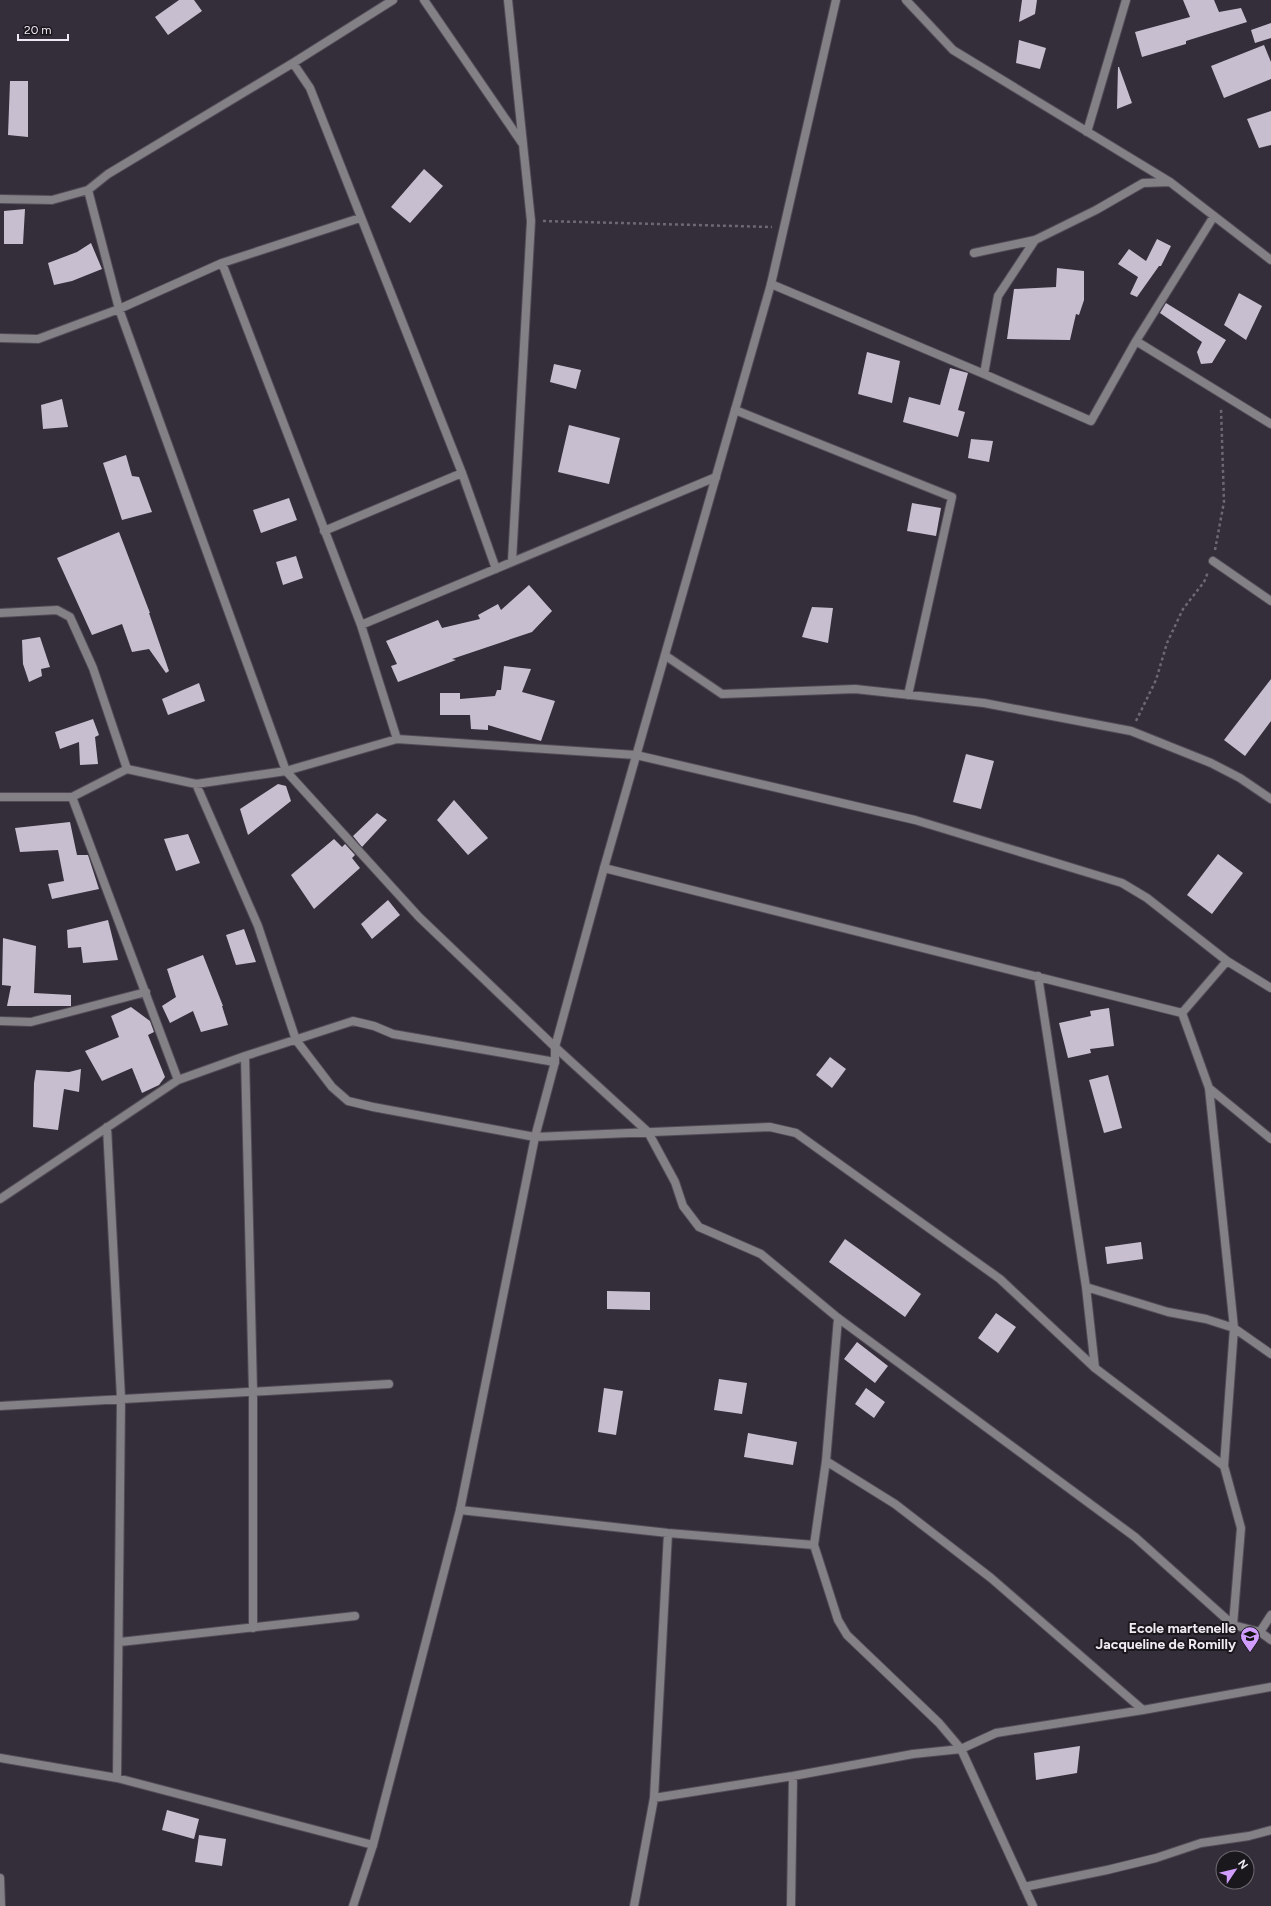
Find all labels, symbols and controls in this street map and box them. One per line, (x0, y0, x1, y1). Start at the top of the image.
scale bar (18, 16, 68, 42)
text: 20 m (24, 23, 52, 37)
place label: Ecole martenelle Jacqueline de Romilly (1096, 1620, 1237, 1653)
school or university icon: Ecole martenelle Jacqueline de Romilly (1239, 1625, 1261, 1653)
north arrow (1215, 1850, 1255, 1890)
text: N (1235, 1857, 1251, 1872)

